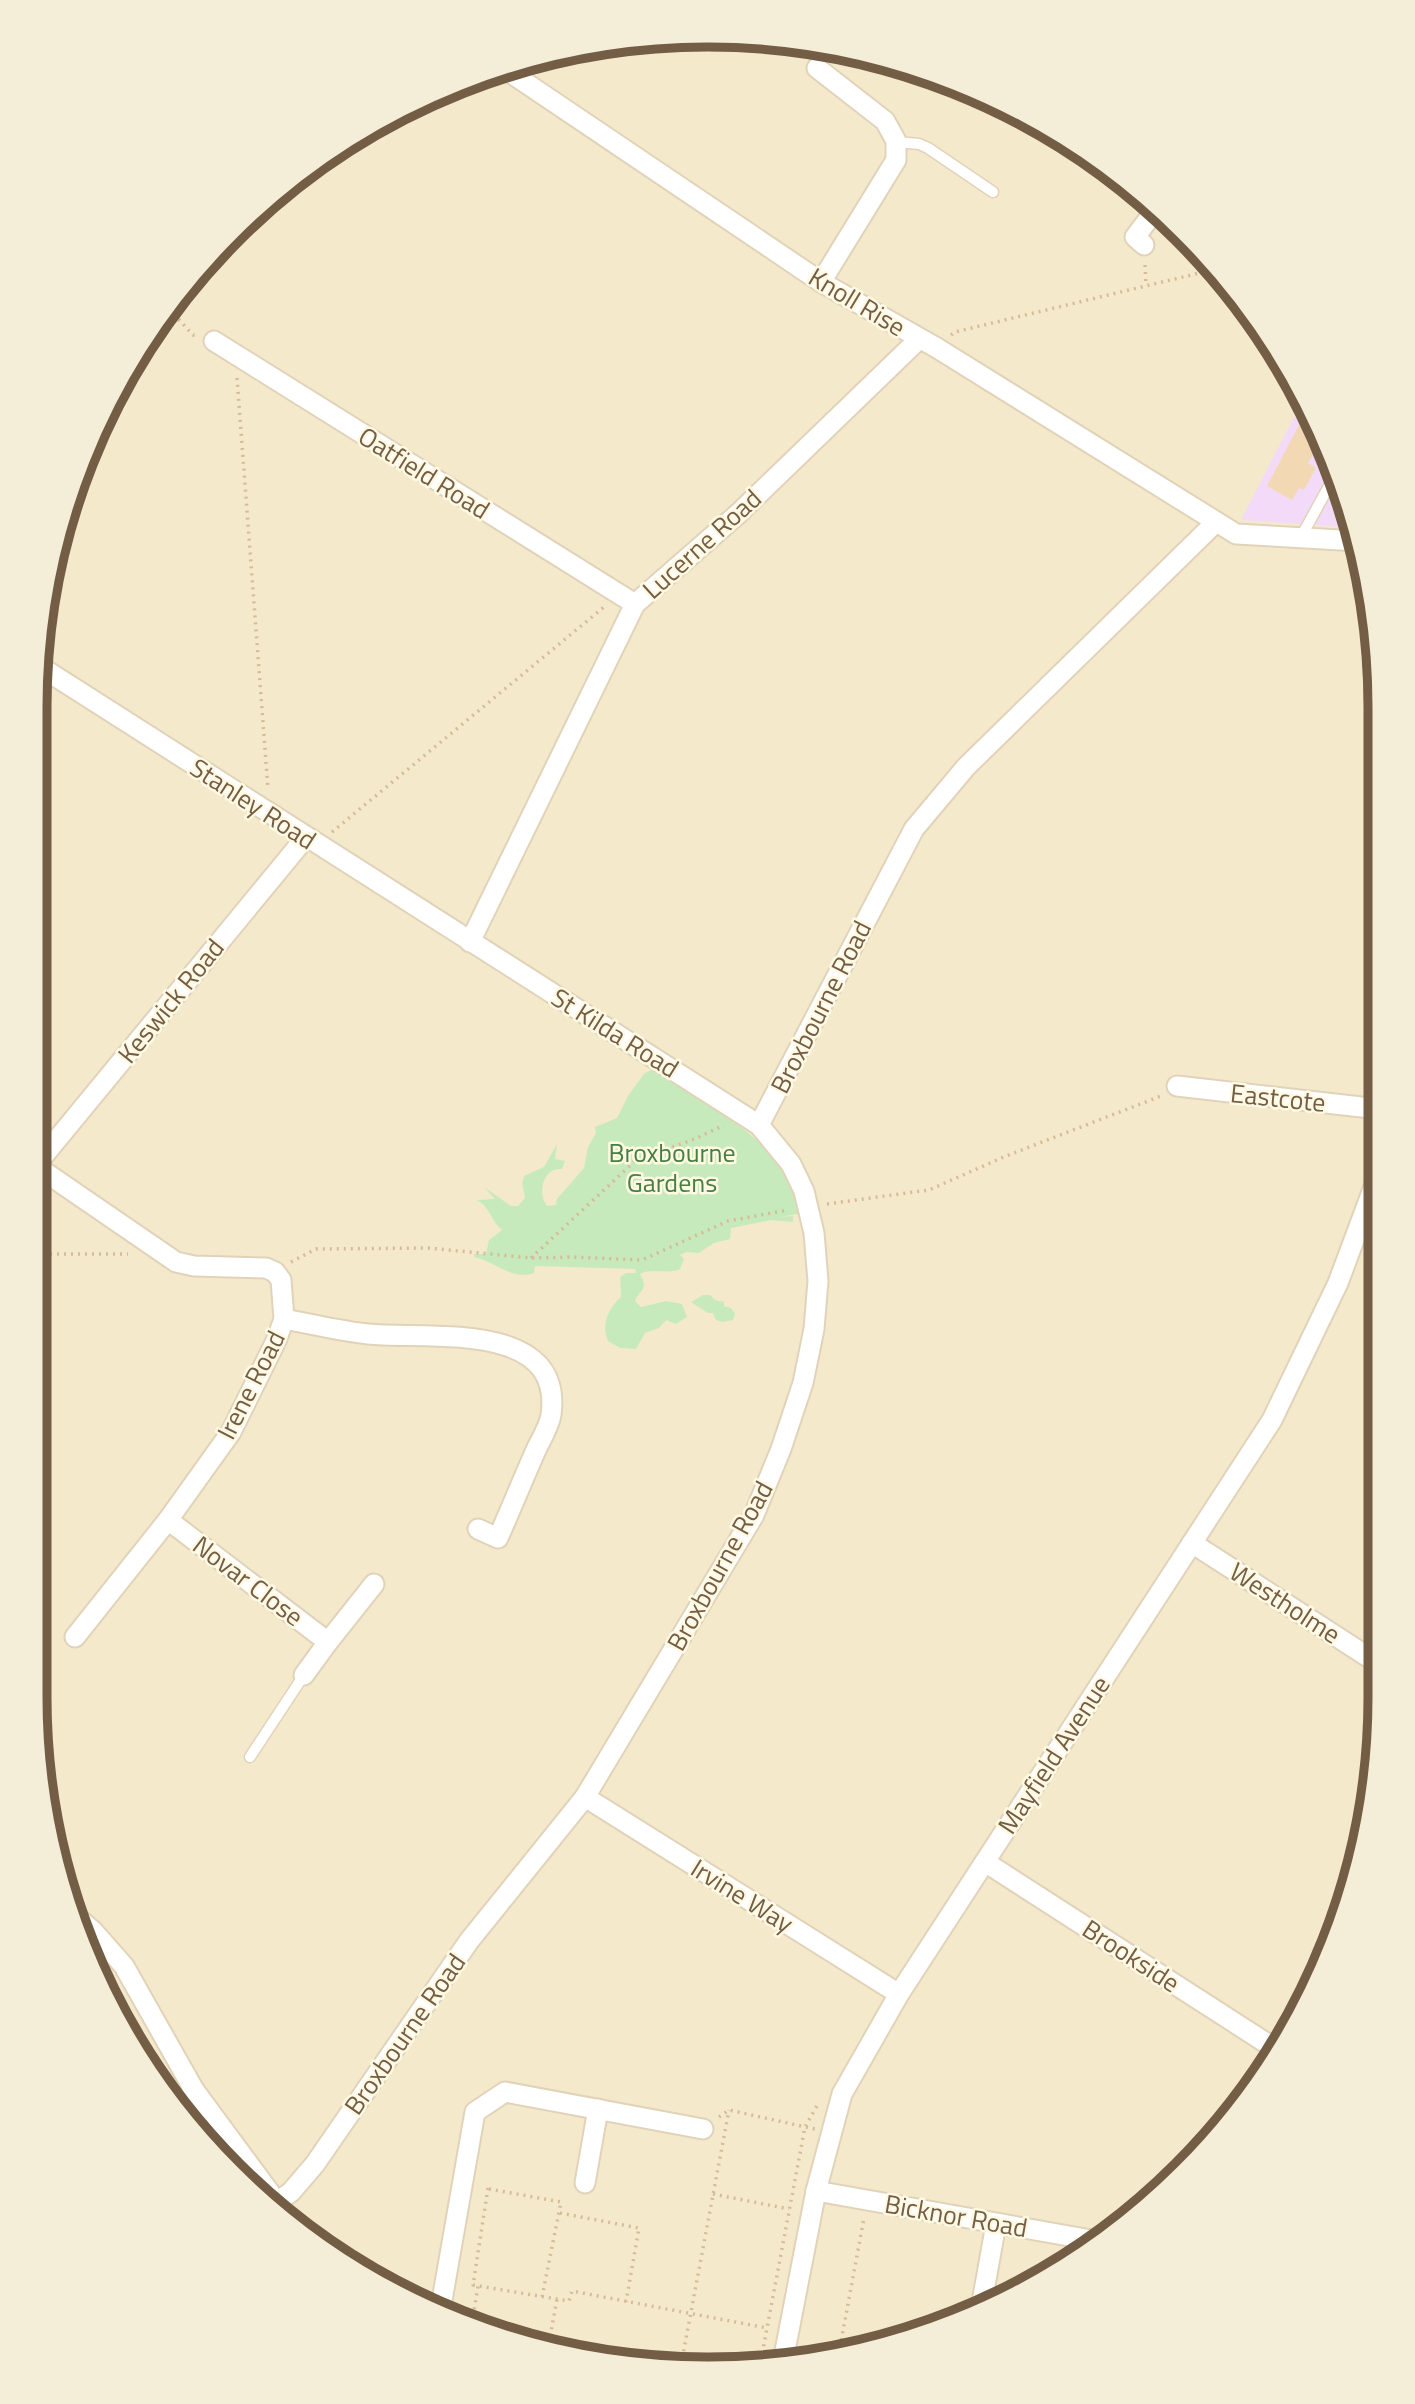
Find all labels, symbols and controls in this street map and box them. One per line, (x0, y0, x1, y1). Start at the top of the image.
street label: Knoll Rise (801, 257, 913, 346)
street label: Oatfield Road (351, 417, 498, 528)
street label: Lucerne Road (633, 479, 770, 608)
street label: Stanley Road (182, 748, 324, 859)
street label: Broxbourne Road (760, 914, 881, 1100)
street label: Keswick Road (108, 930, 233, 1072)
street label: St Kilda Road (544, 978, 687, 1087)
street label: Eastcote (1228, 1073, 1328, 1122)
park label: Broxbourne Gardens (608, 1133, 736, 1202)
street label: Irene Road (207, 1324, 295, 1446)
street label: Broxbourne Road (657, 1474, 782, 1658)
street label: Novar Close (185, 1526, 312, 1635)
street label: Westholme (1222, 1552, 1348, 1653)
street label: Mayfield Avenue (988, 1668, 1119, 1841)
street label: Irvine Way (683, 1849, 801, 1942)
street label: Brookside (1075, 1909, 1188, 2002)
street label: Broxbourne Road (334, 1945, 475, 2122)
street label: Bicknor Road (882, 2184, 1030, 2247)

